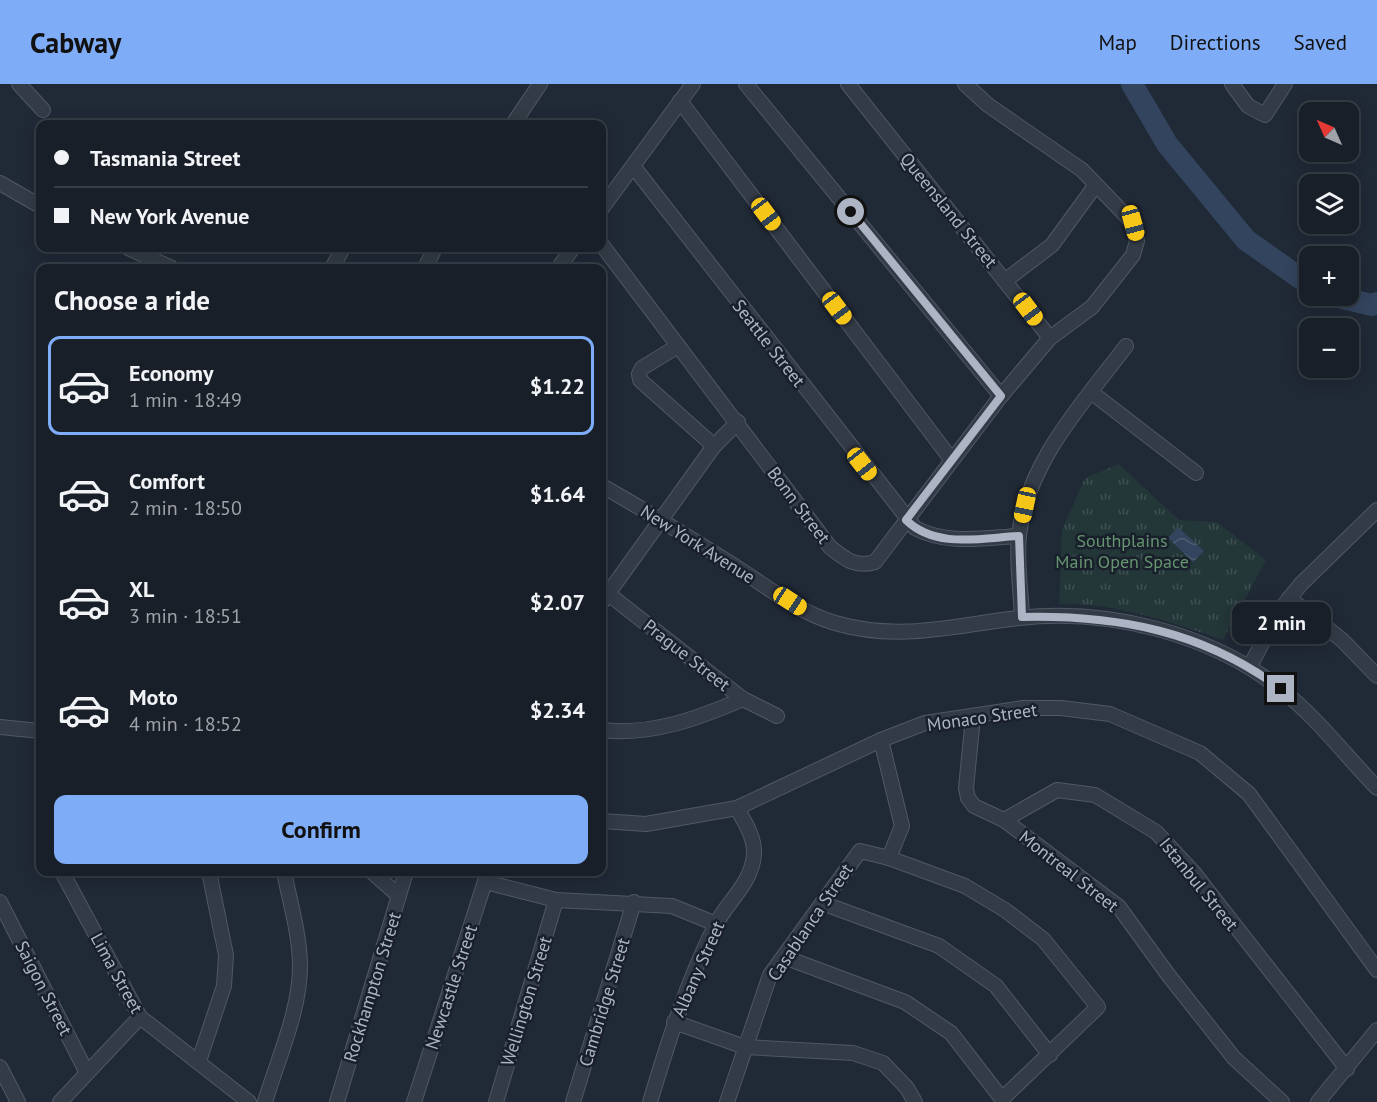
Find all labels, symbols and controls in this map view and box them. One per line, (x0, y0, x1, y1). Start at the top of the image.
text: Cabway (30, 24, 121, 61)
text: Map (1098, 29, 1137, 56)
text: Directions (1170, 29, 1261, 56)
text: Saved (1294, 29, 1347, 56)
north arrow (1299, 102, 1359, 162)
map controls (1299, 102, 1359, 378)
text: Tasmania Street (90, 144, 240, 172)
street label: Queensland Street (895, 148, 1003, 272)
button: layers (1299, 174, 1359, 234)
car (748, 194, 784, 234)
route start (837, 198, 864, 225)
text: New York Avenue (90, 202, 249, 230)
car (1120, 203, 1146, 243)
button: + (1299, 246, 1359, 306)
text: Choose a ride (54, 283, 210, 317)
car (819, 288, 855, 328)
car (1010, 289, 1046, 329)
street label: Seattle Street (728, 295, 810, 391)
button: − (1299, 318, 1359, 378)
icon: car (57, 359, 111, 413)
text: Economy (129, 359, 213, 387)
text: $1.22 (530, 372, 585, 400)
text: 1 min · 18:49 (129, 387, 242, 413)
car (844, 444, 880, 484)
street label: Bonn Street (763, 462, 835, 548)
icon: car (57, 467, 111, 521)
text: Comfort (129, 467, 205, 495)
text: $1.64 (530, 480, 585, 508)
car (1012, 486, 1038, 524)
text: 2 min · 18:50 (129, 495, 242, 521)
street label: New York Avenue (636, 500, 760, 588)
park label: Southplains Main Open Space (1055, 529, 1189, 573)
icon: car (57, 575, 111, 629)
text: XL (129, 575, 154, 603)
car (770, 584, 810, 618)
text: $2.07 (530, 588, 585, 616)
callout: 2 min (1232, 602, 1330, 644)
text: 3 min · 18:51 (129, 603, 242, 629)
text: 2 min (1257, 610, 1306, 636)
street label: Prague Street (639, 614, 735, 696)
route end (1267, 675, 1294, 702)
icon: car (57, 683, 111, 737)
text: Moto (129, 683, 178, 711)
text: $2.34 (530, 696, 585, 724)
street label: Monaco Street (926, 698, 1038, 736)
text: 4 min · 18:52 (129, 711, 242, 737)
button: Confirm (54, 795, 588, 864)
street label: Montreal Street (1015, 825, 1123, 917)
street label: Istanbul Street (1154, 833, 1244, 935)
street label: Casablanca Street (762, 859, 858, 985)
street label: Rockhampton Street (338, 909, 406, 1065)
street label: Albany Street (667, 917, 729, 1021)
street label: Newcastle Street (420, 922, 482, 1052)
street label: Lima Street (86, 929, 148, 1017)
street label: Wellington Street (495, 933, 557, 1069)
street label: Cambridge Street (573, 935, 635, 1069)
street label: Saigon Street (10, 937, 78, 1039)

